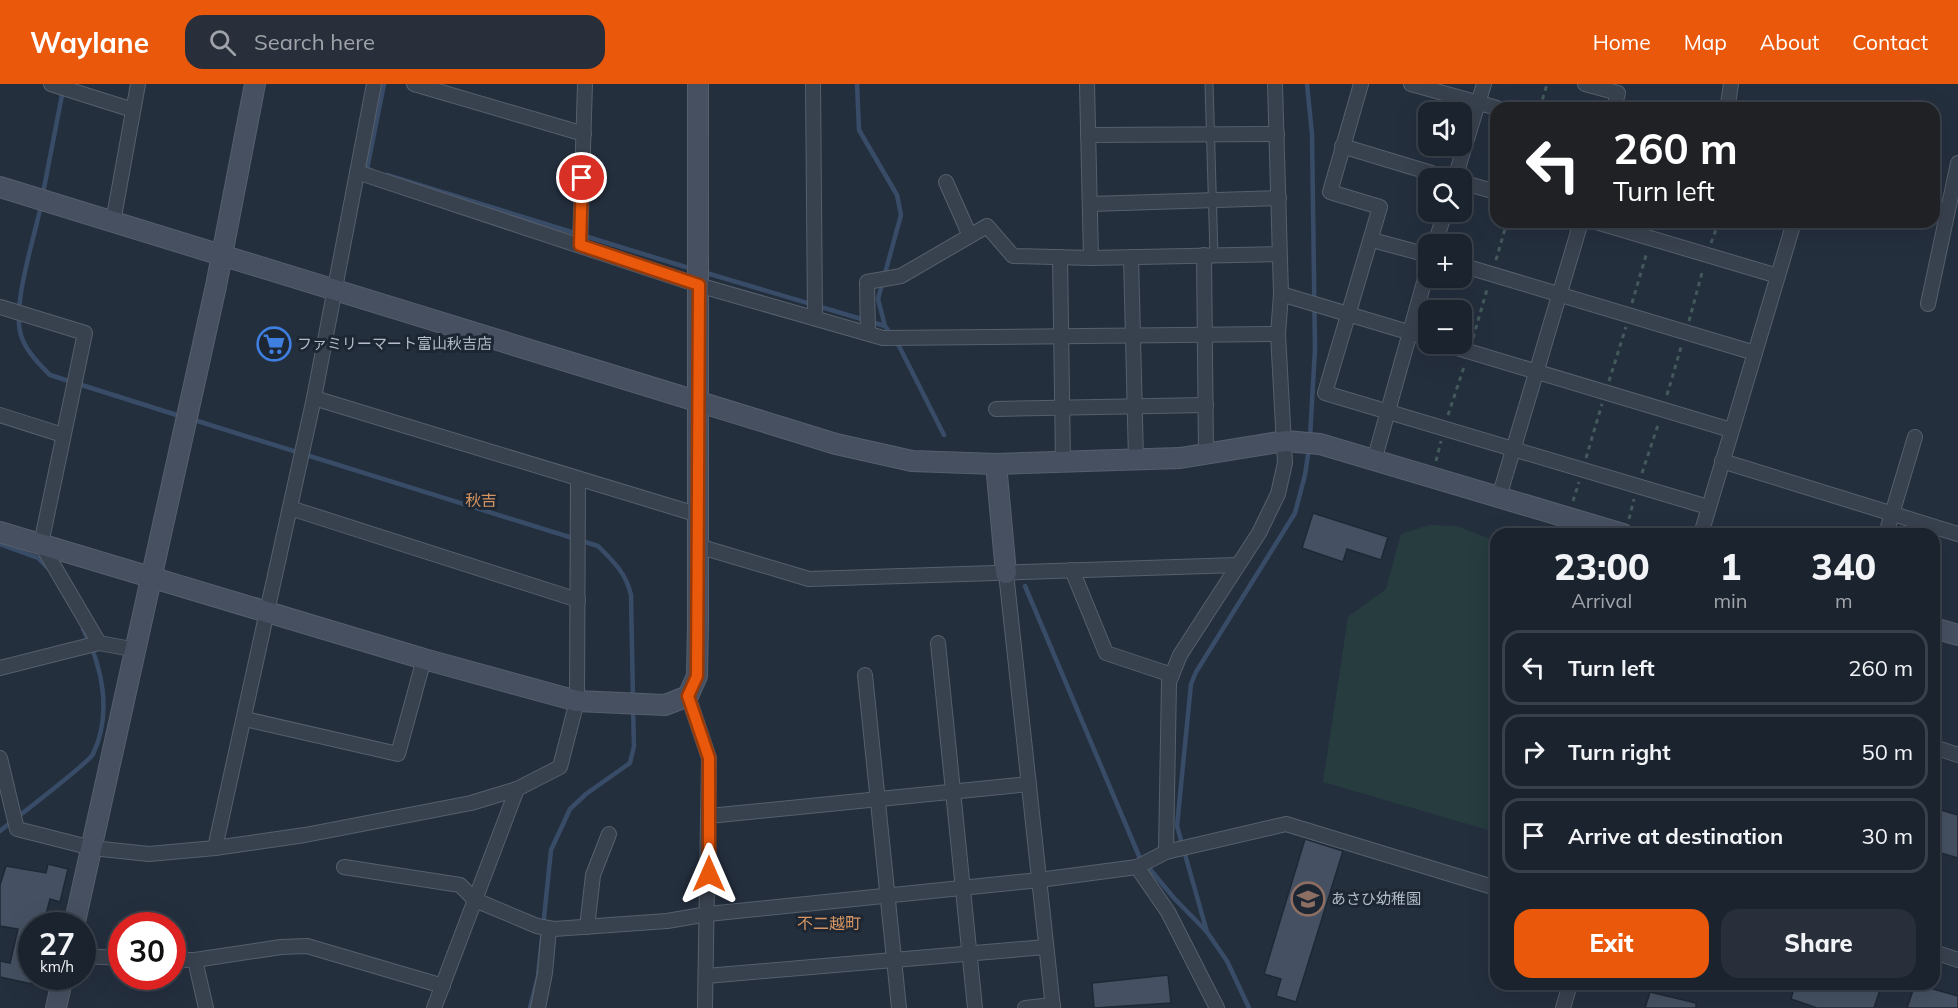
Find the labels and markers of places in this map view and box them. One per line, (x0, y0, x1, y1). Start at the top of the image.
pin (556, 152, 607, 203)
supermarket icon: ファミリーマート富山秋吉店 (256, 326, 292, 362)
place label: ファミリーマート富山秋吉店 (297, 334, 492, 353)
school or university icon: あさひ幼稚園 (1290, 881, 1326, 917)
place label: あさひ幼稚園 (1331, 889, 1421, 908)

